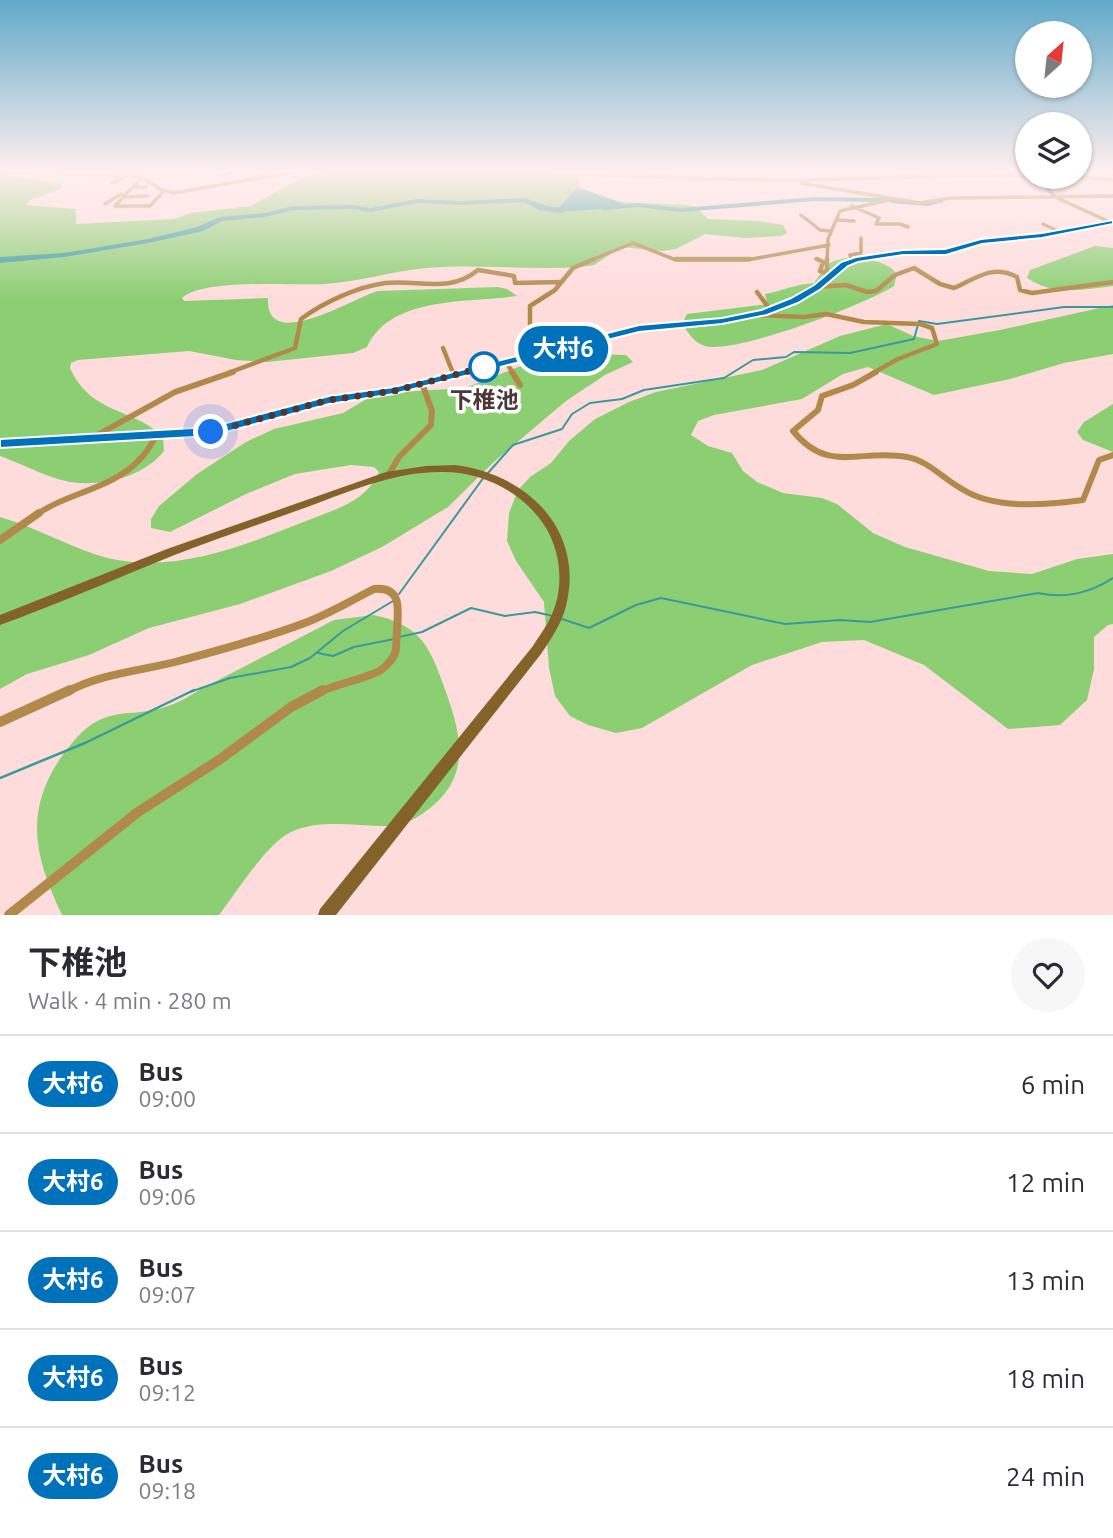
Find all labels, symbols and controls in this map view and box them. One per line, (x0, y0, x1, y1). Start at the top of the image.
north arrow (1015, 21, 1092, 98)
map controls (1015, 21, 1092, 189)
button: layers (1015, 112, 1092, 189)
line badge: 大村6 (523, 326, 603, 372)
text: 大村6 (532, 335, 594, 362)
marker: 下椎池 (469, 352, 499, 382)
place label: 下椎池 (450, 387, 519, 412)
your location (193, 414, 228, 449)
button: heart (1011, 938, 1085, 1012)
text: 下椎池 (28, 943, 127, 980)
text: Walk · 4 min · 280 m (28, 988, 232, 1013)
text: Bus (139, 1057, 183, 1086)
text: 大村6 (42, 1070, 104, 1097)
text: 6 min (1021, 1070, 1085, 1099)
text: 09:00 (139, 1086, 196, 1111)
text: Bus (139, 1155, 183, 1184)
text: 大村6 (42, 1168, 104, 1195)
text: 12 min (1006, 1168, 1085, 1197)
text: 09:06 (139, 1184, 196, 1209)
text: Bus (139, 1253, 183, 1282)
text: 大村6 (42, 1266, 104, 1293)
text: 13 min (1006, 1266, 1085, 1295)
text: 09:07 (139, 1282, 196, 1307)
text: Bus (139, 1351, 183, 1380)
text: 大村6 (42, 1364, 104, 1391)
text: 18 min (1006, 1364, 1085, 1393)
text: 09:12 (139, 1380, 196, 1405)
text: Bus (139, 1449, 183, 1478)
text: 大村6 (42, 1462, 104, 1489)
text: 24 min (1006, 1462, 1085, 1491)
text: 09:18 (139, 1478, 196, 1503)

